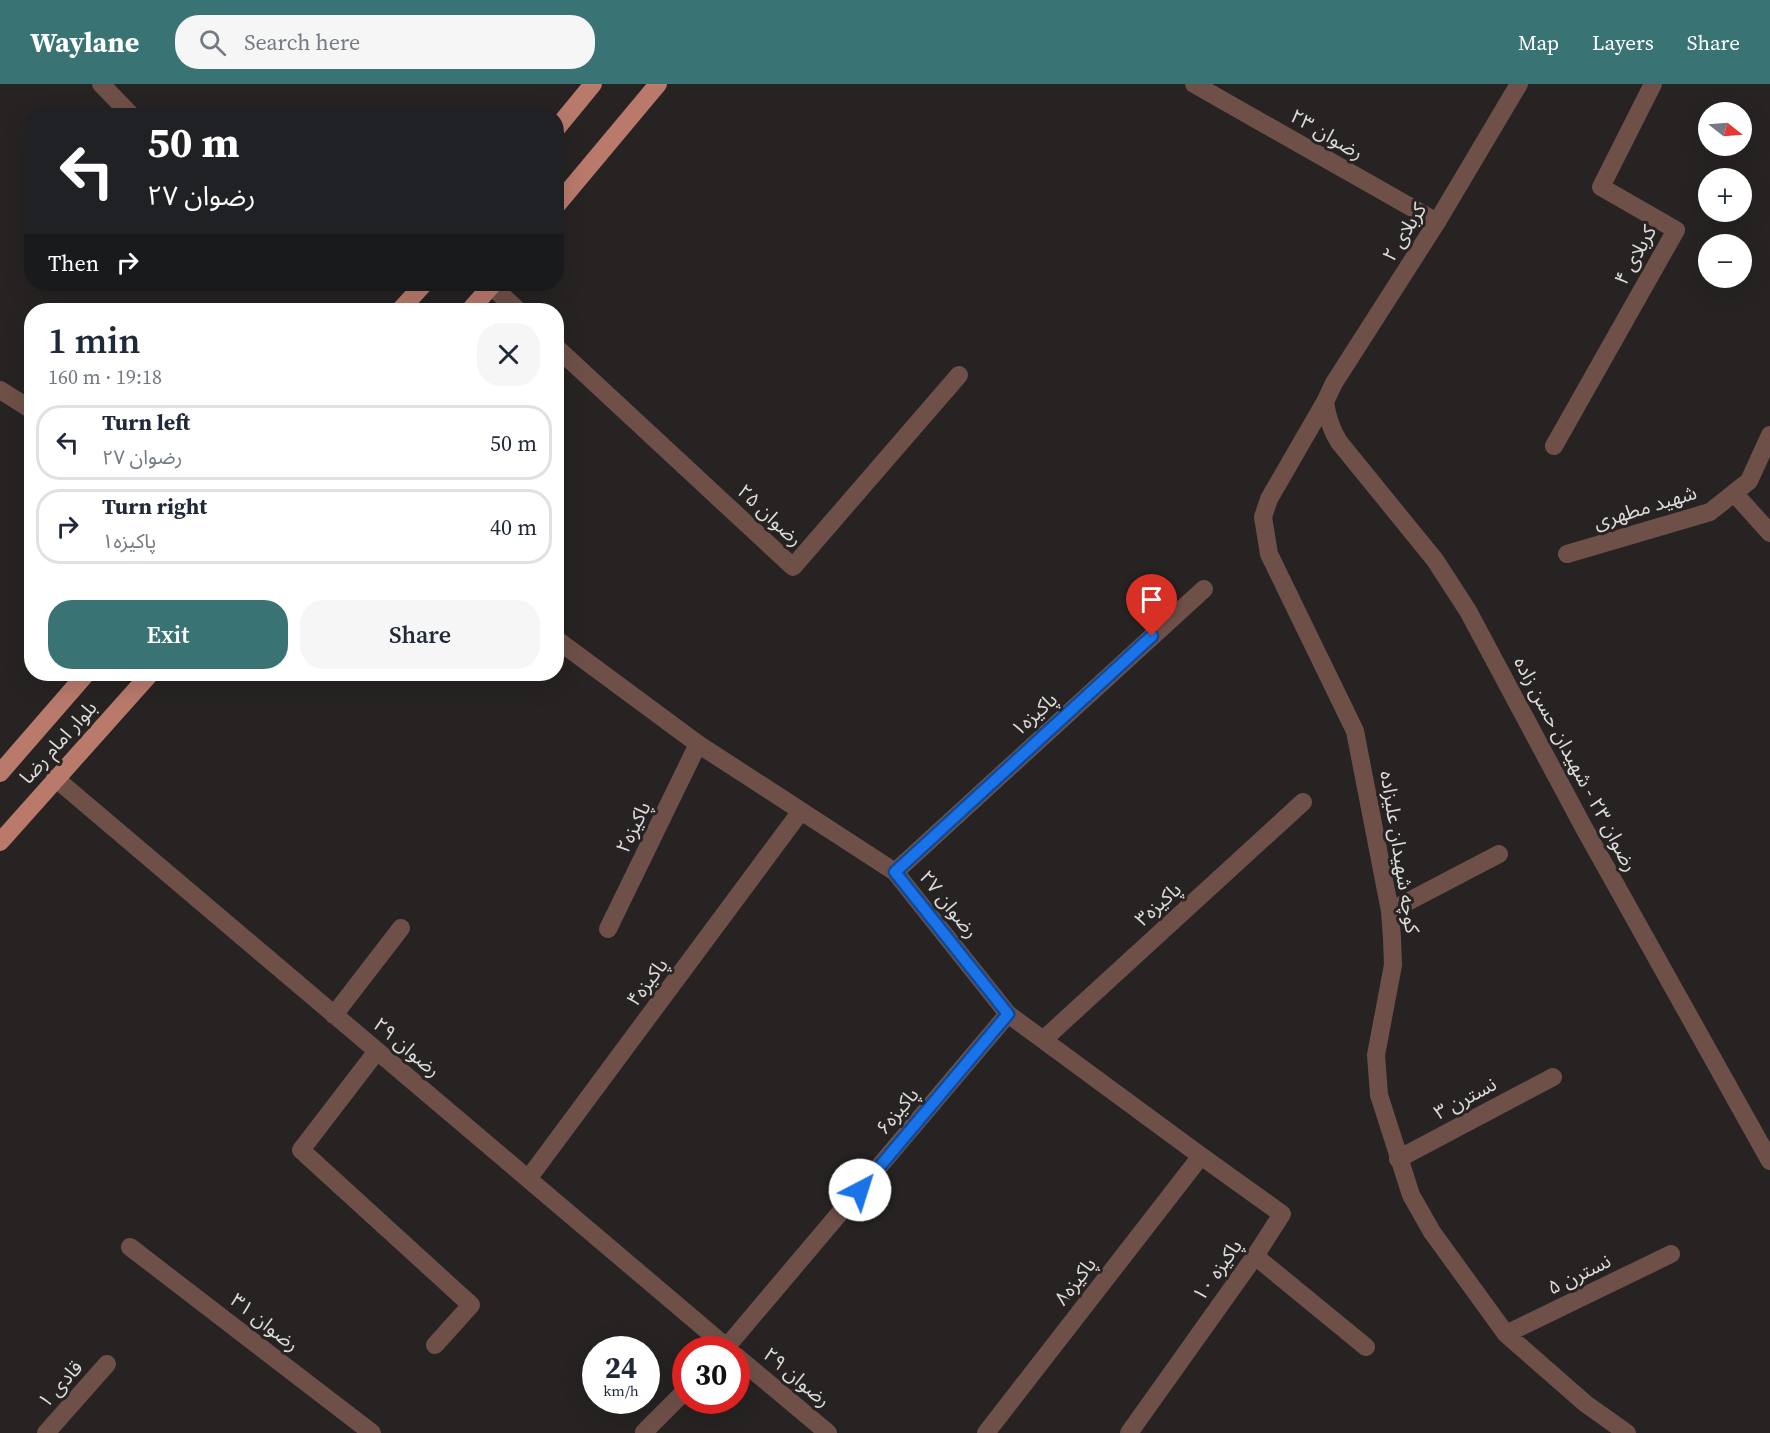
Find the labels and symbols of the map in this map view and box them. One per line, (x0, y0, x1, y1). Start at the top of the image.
street label: رضوان ۲۳ (1285, 102, 1369, 166)
north arrow (1698, 102, 1752, 156)
street label: کربلای ۲ (1375, 197, 1433, 267)
street label: کربلای ۴ (1607, 219, 1663, 290)
street label: رضوان ۲۵ (731, 477, 809, 553)
street label: شهید مطهری (1590, 478, 1700, 536)
pin (1126, 574, 1177, 636)
street label: رضوان ۲۳ - شهیدان حسن زاده (1507, 651, 1645, 877)
street label: پاکیزه۱ (1004, 685, 1064, 743)
street label: بلوار امام رضا (13, 694, 104, 791)
street label: کوچه شهیدان علیزاده (1373, 769, 1427, 936)
street label: پاکیزه۲ (609, 797, 657, 857)
street label: رضوان ۲۷ (913, 864, 985, 944)
street label: پاکیزه۳ (1128, 875, 1188, 933)
street label: پاکیزه۴ (620, 952, 674, 1012)
street label: رضوان ۲۹ (367, 1010, 447, 1084)
street label: نسترن ۳ (1429, 1070, 1501, 1126)
street label: پاکیزه۶ (869, 1081, 925, 1141)
position arrow (828, 1158, 892, 1222)
street label: پاکیزه ۱۰ (1185, 1233, 1249, 1307)
street label: نسترن ۵ (1542, 1247, 1616, 1301)
street label: پاکیزه۸ (1047, 1251, 1103, 1311)
street label: رضوان ۳۱ (225, 1286, 305, 1358)
speed limit sign: 30 (672, 1336, 750, 1414)
street label: رضوان ۲۹ (757, 1340, 837, 1414)
street label: قادی ۱ (31, 1354, 89, 1414)

